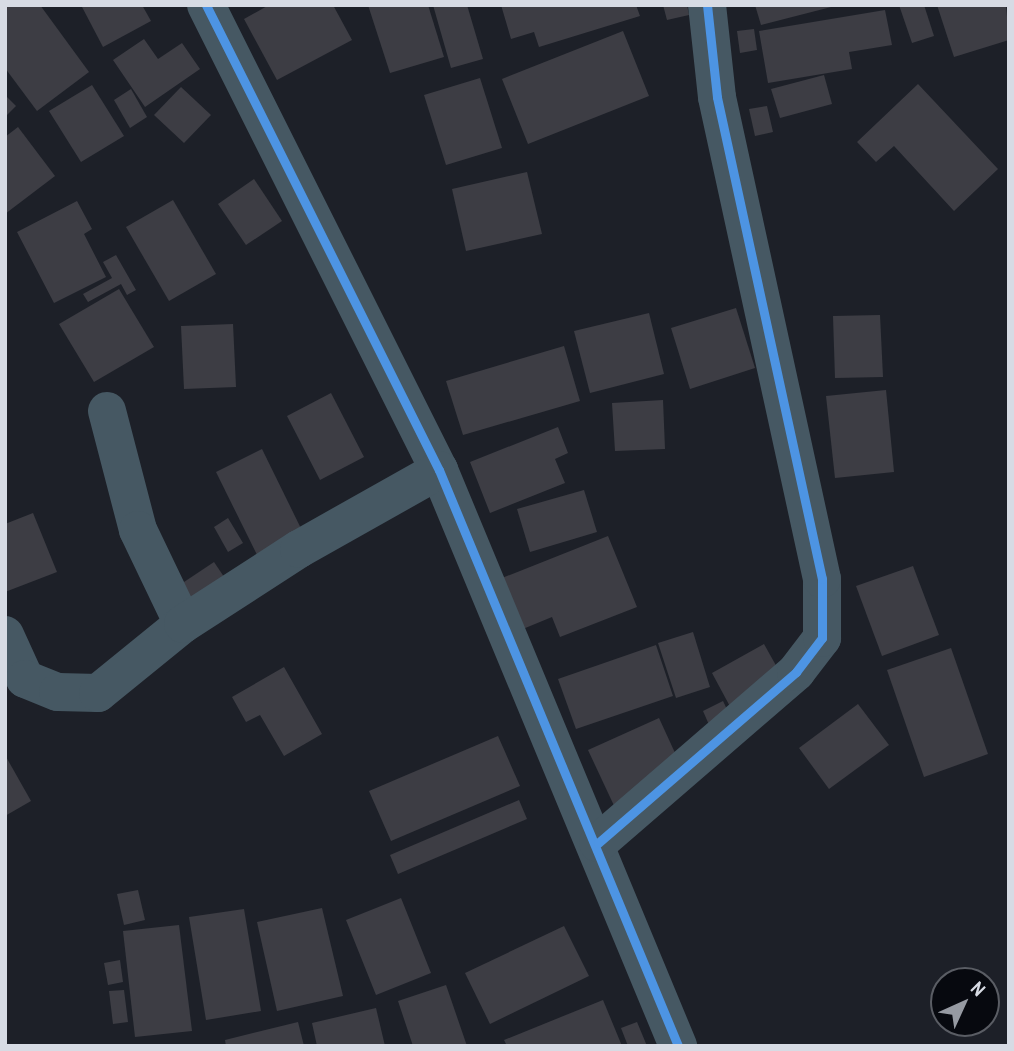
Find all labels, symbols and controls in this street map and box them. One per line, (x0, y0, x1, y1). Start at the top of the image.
north arrow (930, 967, 1000, 1037)
text: N (965, 975, 992, 1002)

